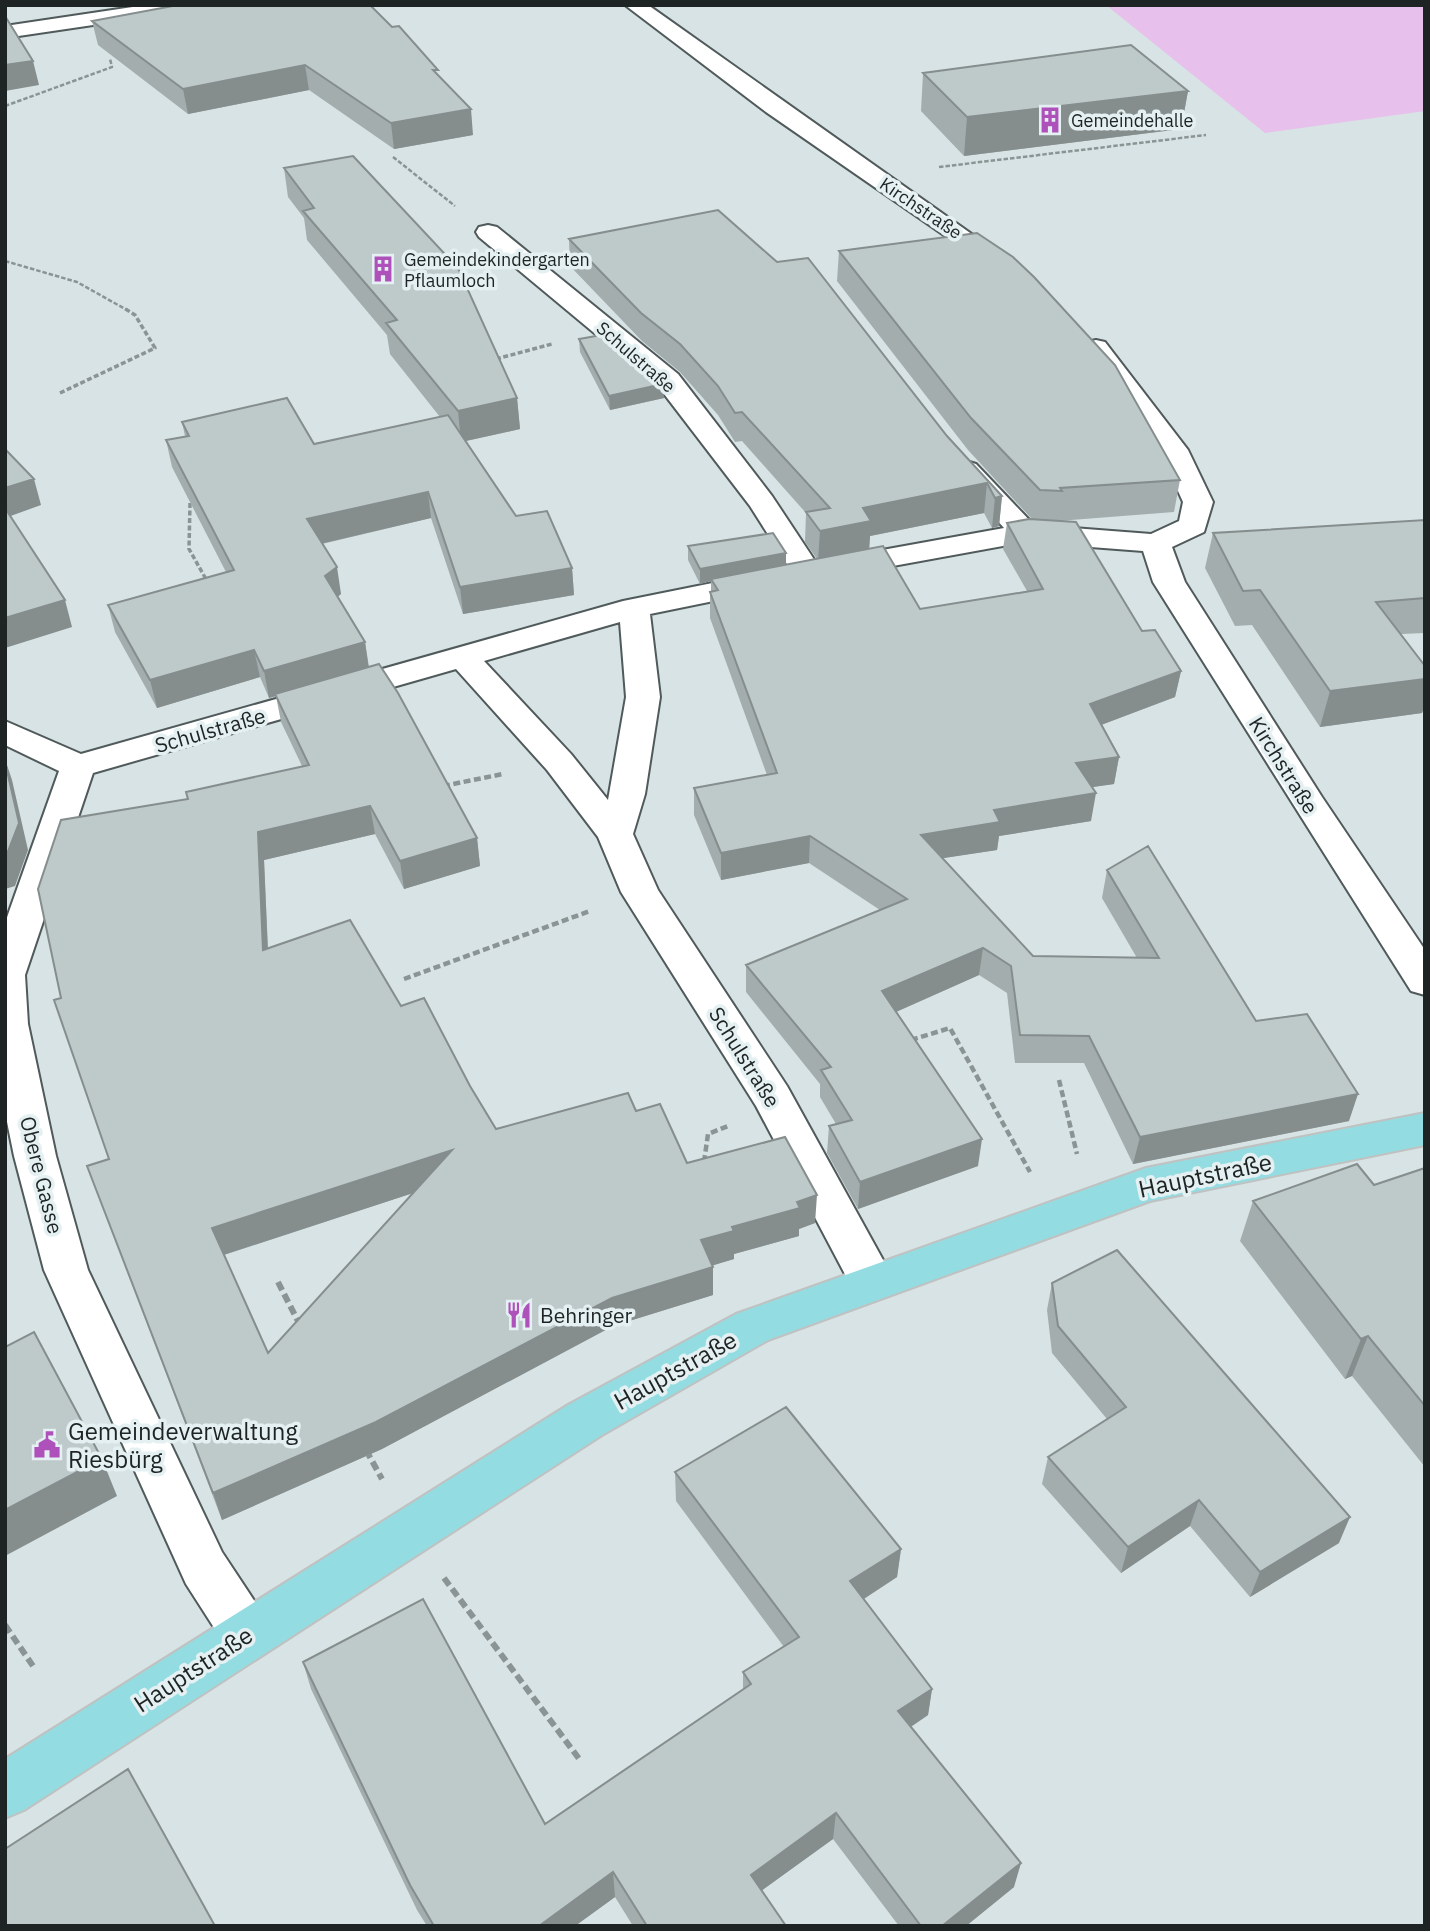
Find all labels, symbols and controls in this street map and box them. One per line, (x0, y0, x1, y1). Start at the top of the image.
building icon: Gemeindehalle (1035, 105, 1065, 135)
place label: Gemeindehalle (1071, 109, 1194, 132)
street label: Kirchstraße (876, 172, 967, 244)
place label: Gemeindekindergarten Pflaumloch (404, 248, 590, 292)
building icon: Gemeindekindergarten Pflaumloch (368, 254, 398, 284)
street label: Schulstraße (592, 316, 680, 398)
street label: Schulstraße (152, 701, 268, 759)
street label: Kirchstraße (1243, 711, 1325, 819)
street label: Schulstraße (703, 1001, 787, 1113)
street label: Obere Gasse (14, 1113, 70, 1237)
street label: Hauptstraße (1135, 1145, 1275, 1205)
restaurant icon: Behringer (504, 1300, 534, 1330)
place label: Behringer (540, 1301, 633, 1329)
street label: Hauptstraße (608, 1323, 742, 1417)
place label: Gemeindeverwaltung Riesbürg (68, 1415, 298, 1475)
public building icon: Gemeindeverwaltung Riesbürg (32, 1430, 62, 1460)
street label: Hauptstraße (127, 1619, 259, 1719)

